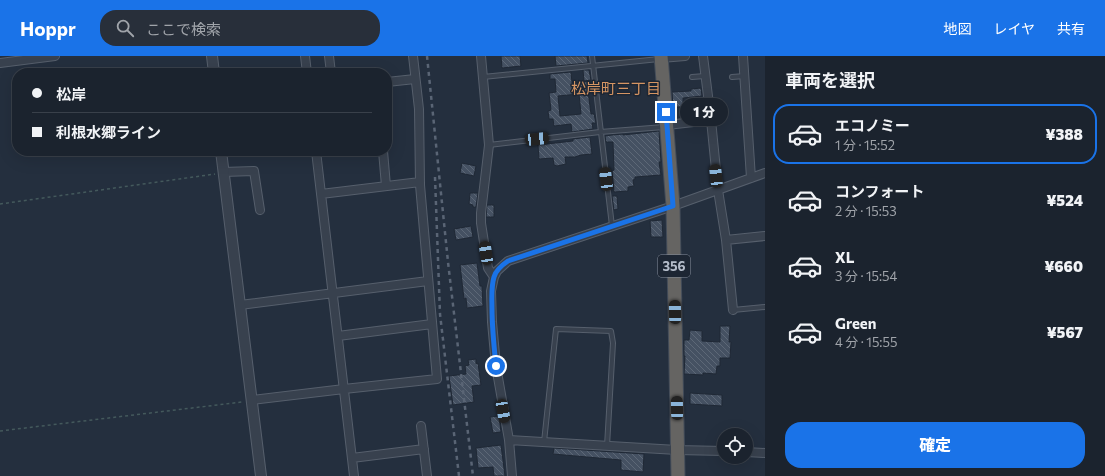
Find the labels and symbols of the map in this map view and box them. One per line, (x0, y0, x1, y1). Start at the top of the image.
district label: 松岸町三丁目 (571, 79, 661, 97)
callout: 1 分 (680, 98, 728, 126)
route end (657, 103, 675, 121)
car (524, 132, 550, 146)
car (709, 163, 723, 189)
car (599, 166, 613, 192)
car (478, 240, 494, 266)
road number: 356 (658, 255, 690, 277)
car (669, 300, 681, 324)
route start (487, 357, 505, 375)
car (671, 396, 683, 420)
car (495, 398, 511, 424)

